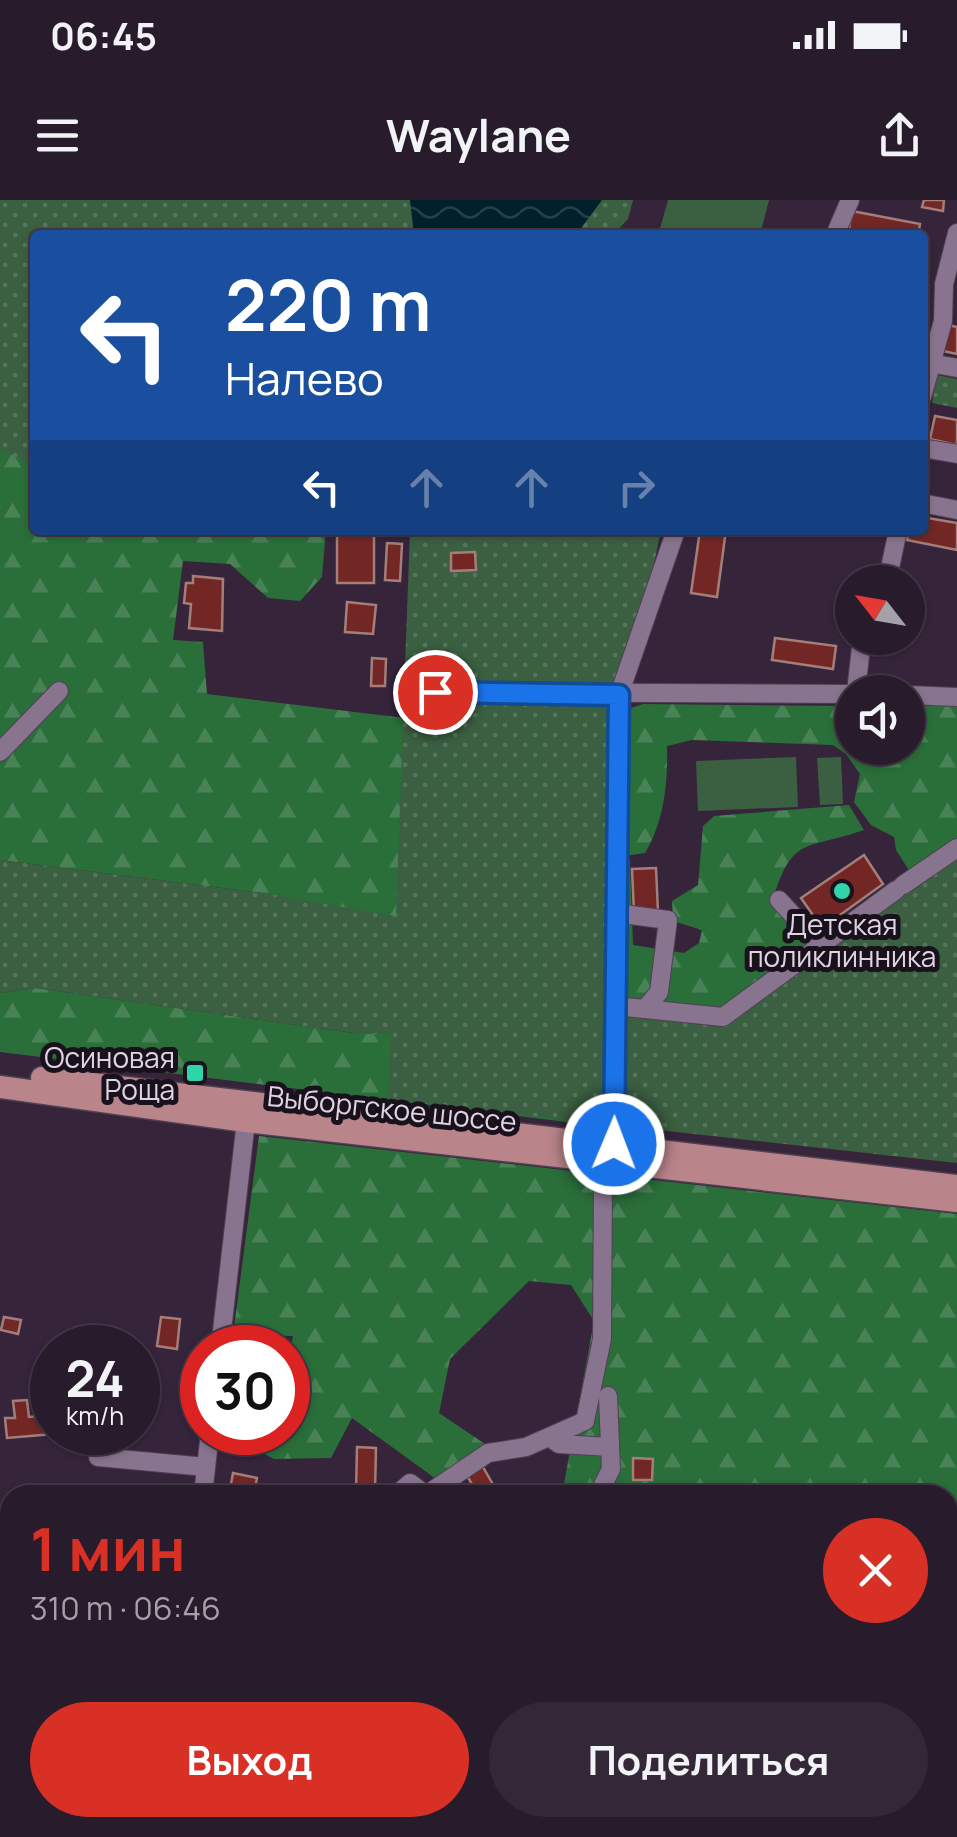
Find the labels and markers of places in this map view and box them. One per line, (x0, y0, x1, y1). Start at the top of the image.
pin (393, 650, 478, 735)
marker: Детская поликлинника (831, 880, 853, 902)
place label: Детская поликлинника (748, 905, 936, 975)
place label: Осиновая Роща (44, 1038, 175, 1108)
marker: Осиновая Роща (184, 1062, 206, 1084)

